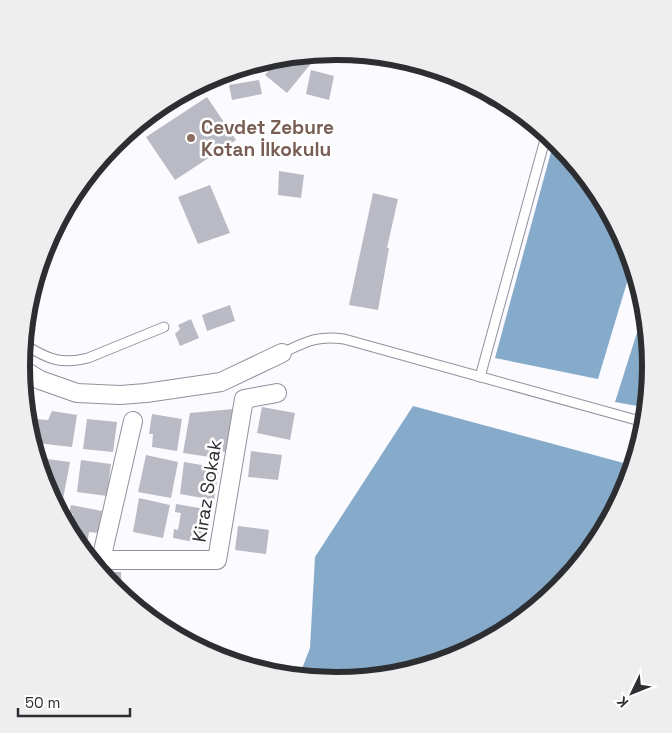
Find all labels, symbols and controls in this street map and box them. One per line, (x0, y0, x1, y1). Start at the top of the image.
place label: Cevdet Zebure Kotan İlkokulu (201, 115, 334, 162)
marker: Cevdet Zebure Kotan İlkokulu (185, 132, 197, 144)
street label: Kiraz Sokak (187, 438, 227, 544)
north arrow (607, 668, 657, 718)
scale bar (18, 686, 130, 718)
text: K (613, 692, 632, 711)
text: 50 m (25, 693, 60, 712)

